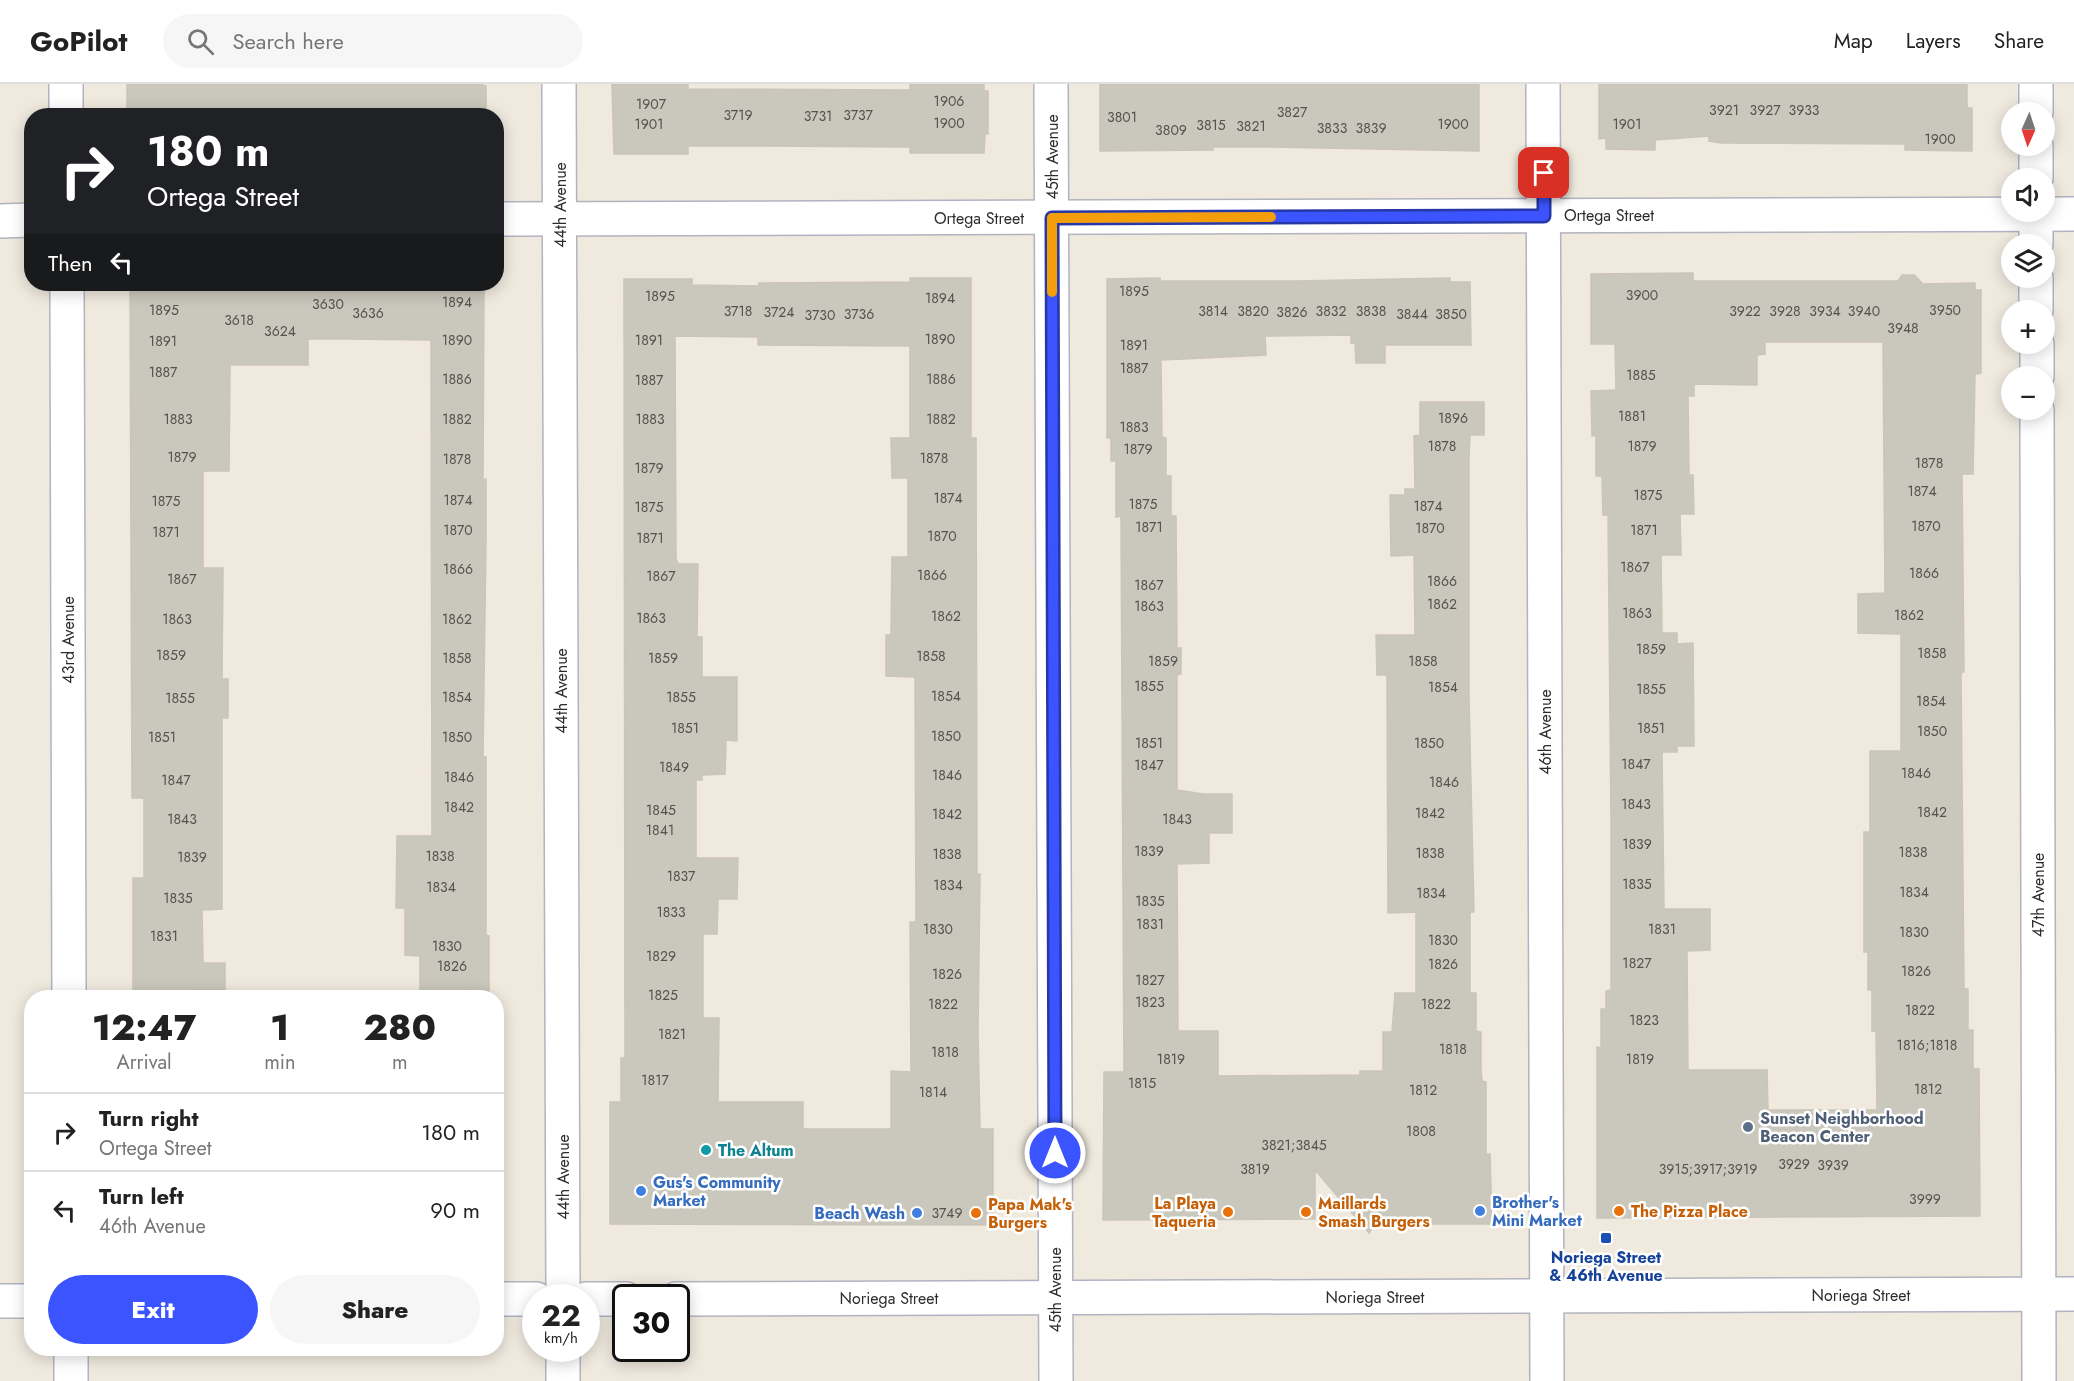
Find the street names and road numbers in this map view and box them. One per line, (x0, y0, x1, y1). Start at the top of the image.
street label: 45th Avenue (1041, 114, 1064, 200)
street label: 44th Avenue (549, 162, 572, 248)
street label: Ortega Street (1564, 204, 1654, 227)
street label: Ortega Street (934, 207, 1024, 230)
street label: 43rd Avenue (57, 596, 80, 684)
street label: 44th Avenue (550, 648, 573, 734)
street label: 46th Avenue (1534, 689, 1557, 775)
street label: 47th Avenue (2027, 853, 2050, 937)
street label: 44th Avenue (552, 1134, 575, 1220)
street label: 45th Avenue (1044, 1247, 1067, 1333)
street label: Noriega Street (1812, 1284, 1911, 1307)
street label: Noriega Street (1326, 1286, 1425, 1309)
street label: Noriega Street (840, 1287, 939, 1310)

